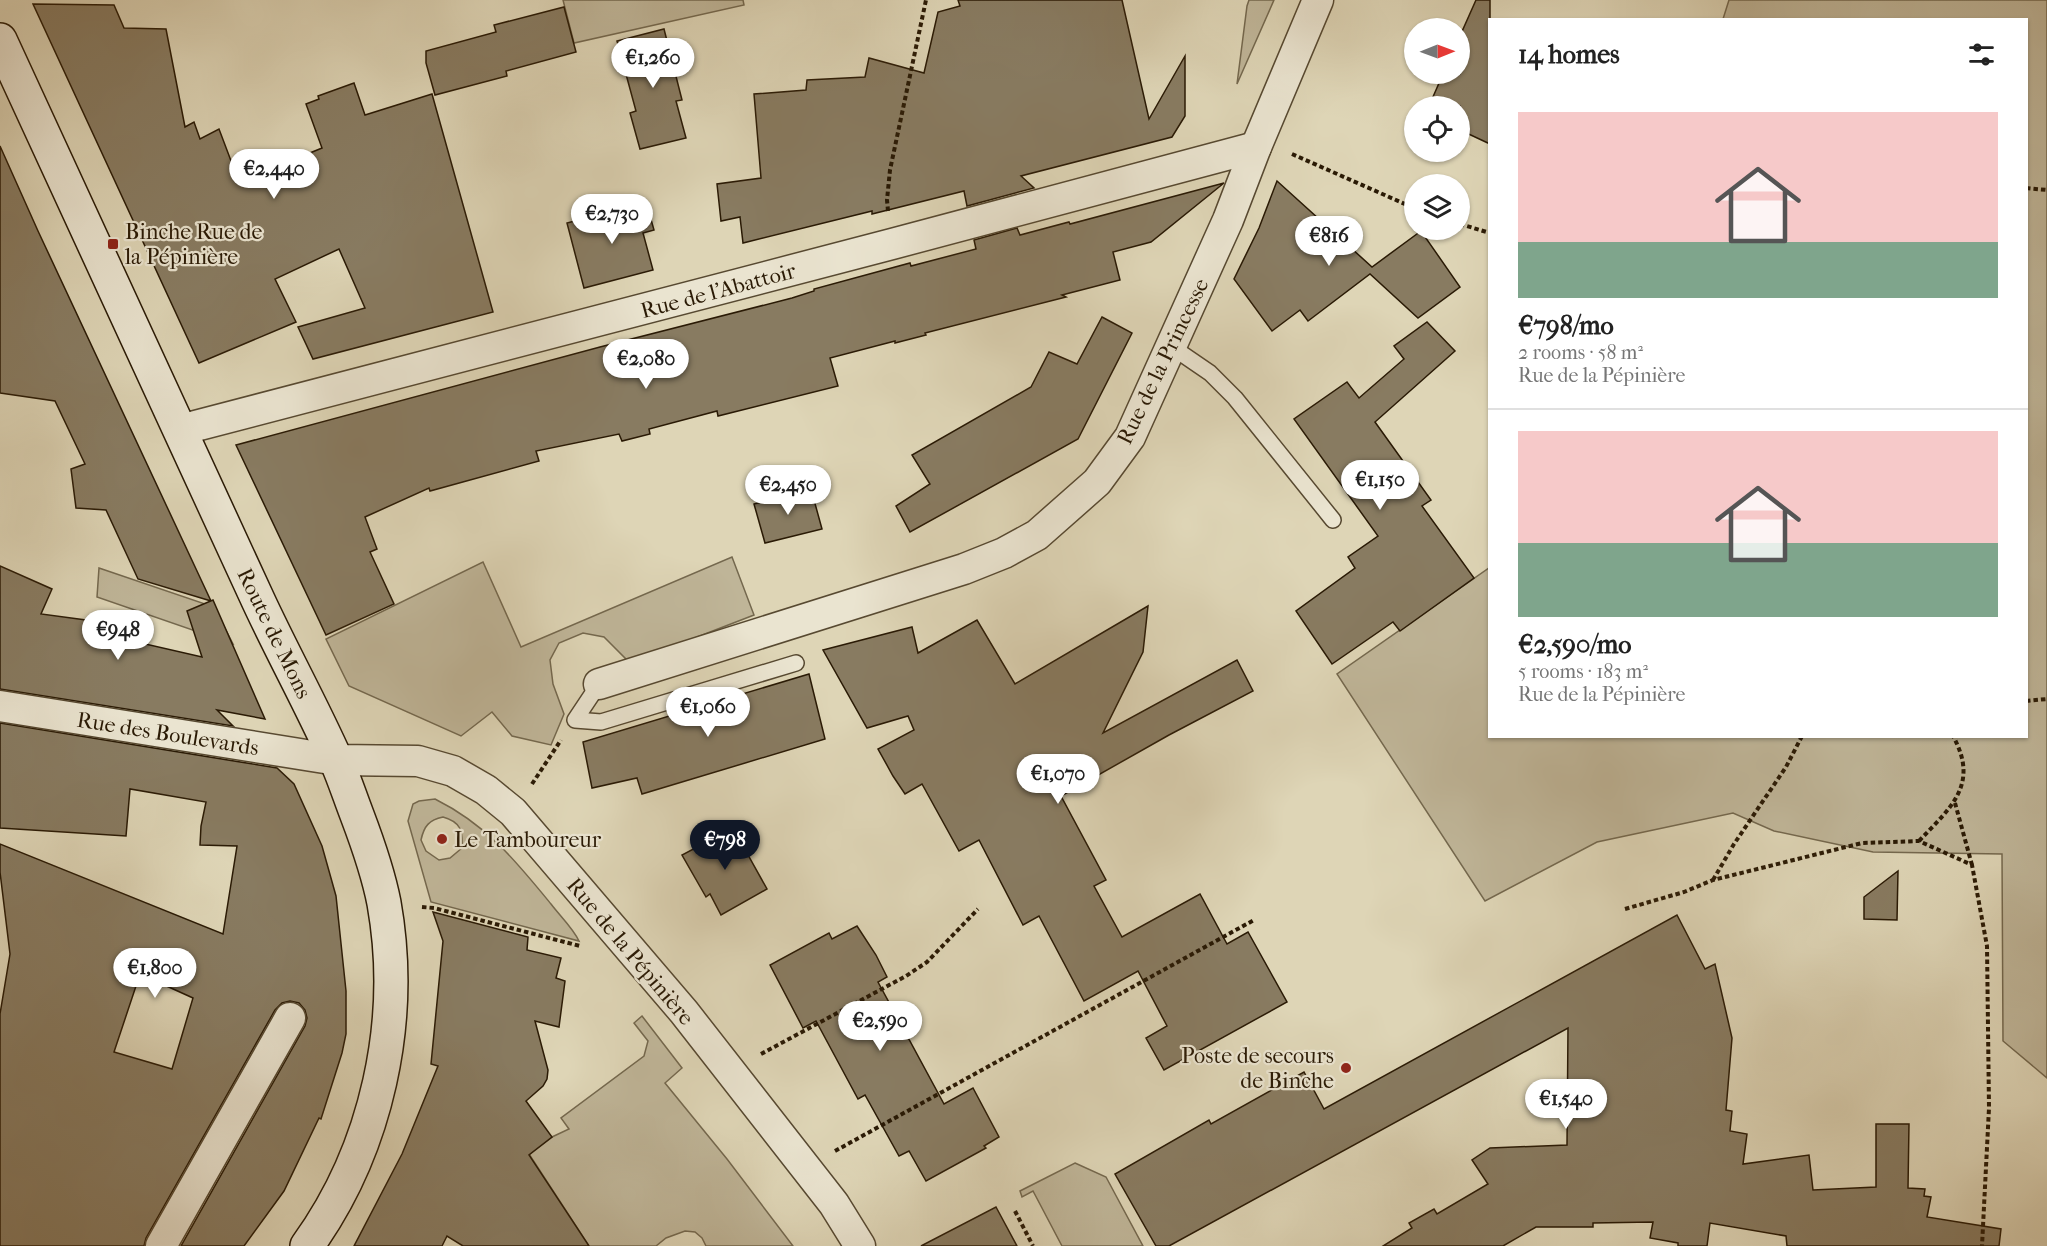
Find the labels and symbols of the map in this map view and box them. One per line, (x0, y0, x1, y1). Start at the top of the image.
north arrow (1404, 18, 1470, 84)
pin: €1,260 (604, 38, 702, 89)
pin: €2,440 (225, 149, 323, 200)
pin: €2,730 (563, 194, 661, 245)
pin: €816 (1293, 216, 1365, 267)
place label: Binche Rue de la Pépinière (124, 219, 262, 270)
marker: Binche Rue de la Pépinière (106, 237, 120, 251)
street label: Rue de l'Abattoir (638, 258, 799, 324)
street label: Rue de la Princesse (1111, 274, 1214, 449)
pin: €2,080 (597, 339, 695, 390)
pin: €1,150 (1331, 460, 1429, 511)
pin: €2,450 (739, 465, 837, 516)
street label: Route de Mons (231, 564, 317, 703)
pin: €948 (82, 610, 154, 661)
pin: €1,060 (659, 687, 757, 738)
street label: Rue des Boulevards (75, 707, 261, 761)
pin: €1,070 (1009, 754, 1107, 805)
pin: €798 (689, 820, 761, 871)
place label: Le Tamboureur (454, 827, 602, 853)
marker: Le Tamboureur (435, 832, 449, 846)
street label: Rue de la Pépinière (561, 873, 699, 1031)
pin: €1,800 (106, 948, 204, 999)
pin: €2,590 (831, 1001, 929, 1052)
place label: Poste de secours de Binche (1181, 1043, 1334, 1094)
marker: Poste de secours de Binche (1339, 1061, 1353, 1075)
pin: €1,540 (1517, 1079, 1615, 1130)

